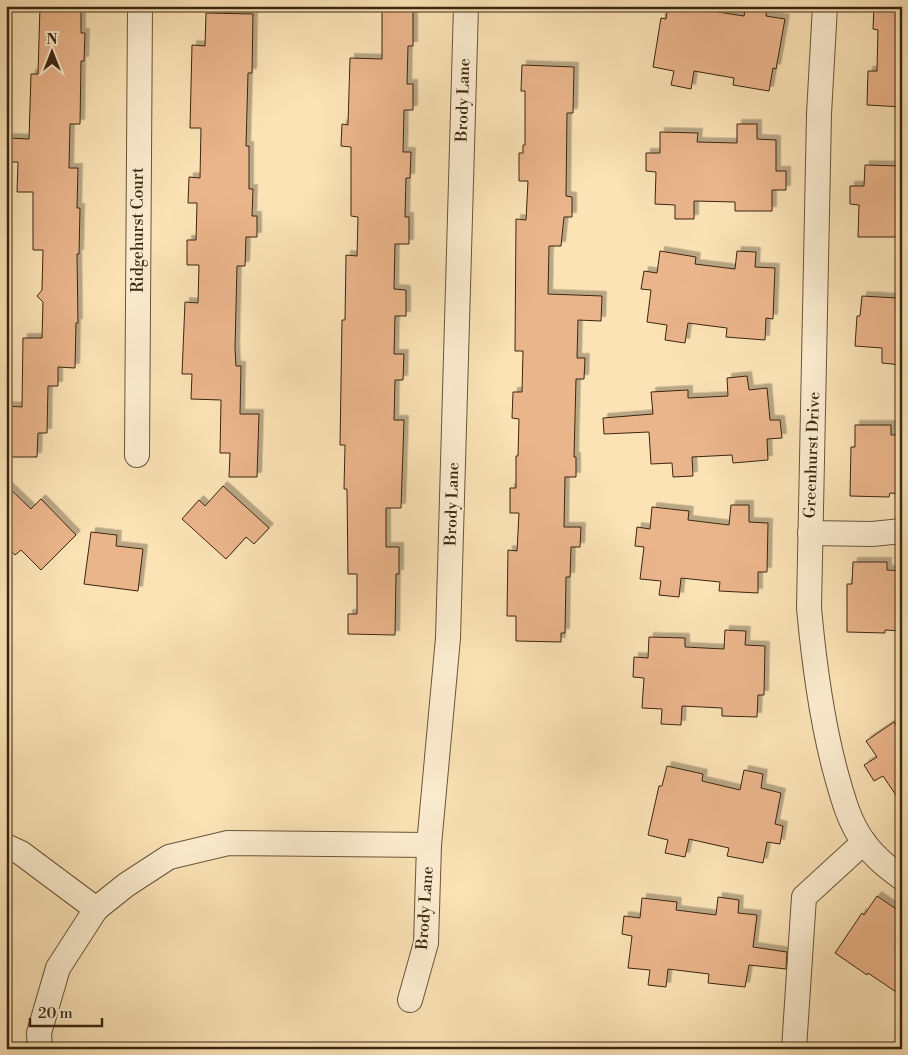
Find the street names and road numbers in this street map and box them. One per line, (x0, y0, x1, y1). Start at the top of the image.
street label: Brody Lane (452, 58, 474, 143)
street label: Ridgehurst Court (128, 167, 148, 293)
street label: Greenhurst Drive (800, 391, 824, 519)
street label: Brody Lane (441, 462, 463, 547)
street label: Brody Lane (412, 866, 438, 951)

